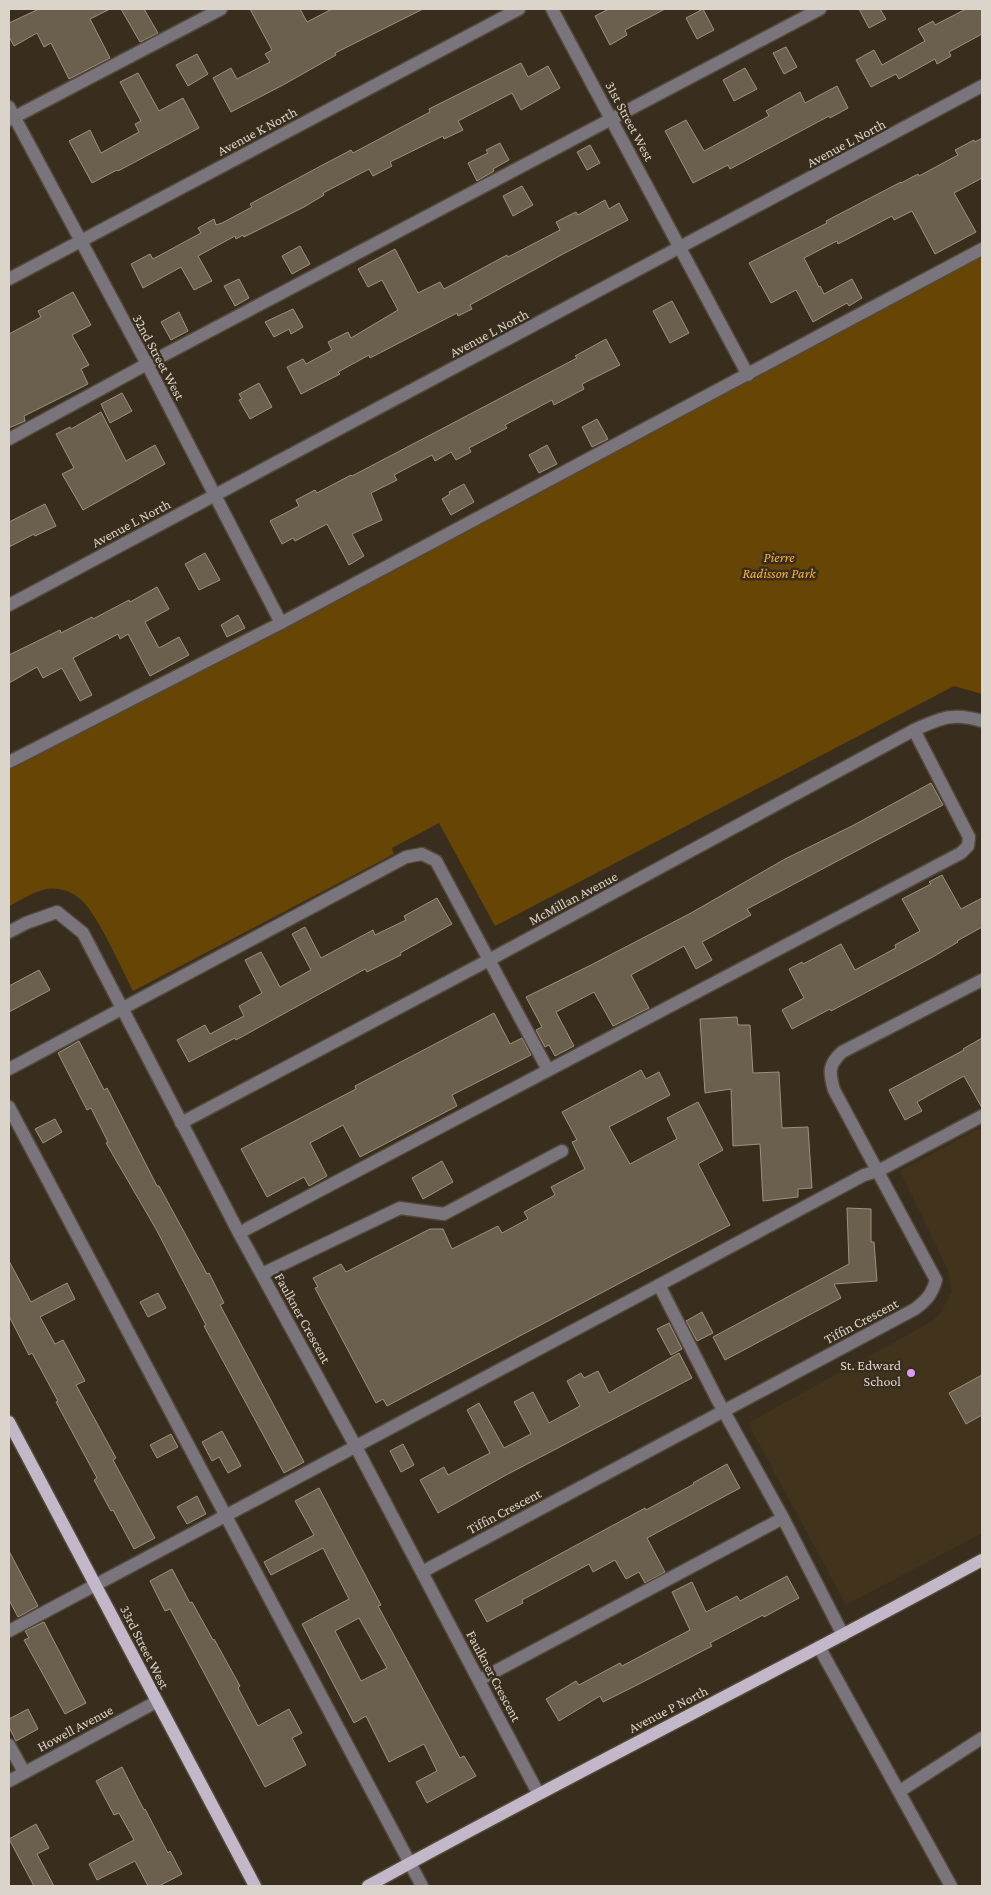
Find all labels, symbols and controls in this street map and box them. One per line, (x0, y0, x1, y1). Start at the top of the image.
street label: 31st Street West (602, 78, 658, 164)
street label: Avenue K North (215, 103, 300, 159)
street label: Avenue L North (804, 115, 888, 170)
street label: Avenue L North (447, 305, 531, 360)
street label: 32nd Street West (130, 311, 188, 403)
street label: Avenue L North (89, 495, 173, 550)
park label: Pierre Radisson Park (742, 549, 816, 581)
street label: McMillan Avenue (526, 868, 620, 928)
street label: Faulkner Crescent (272, 1270, 335, 1366)
street label: Tiffin Crescent (821, 1295, 901, 1347)
place label: St. Edward School (840, 1357, 902, 1389)
marker: St. Edward School (905, 1367, 917, 1379)
street label: Tiffin Crescent (464, 1485, 544, 1537)
street label: 33rd Street West (117, 1602, 173, 1692)
street label: Faulkner Crescent (463, 1628, 525, 1725)
street label: Avenue P North (626, 1682, 711, 1736)
street label: Howell Avenue (34, 1701, 116, 1755)

